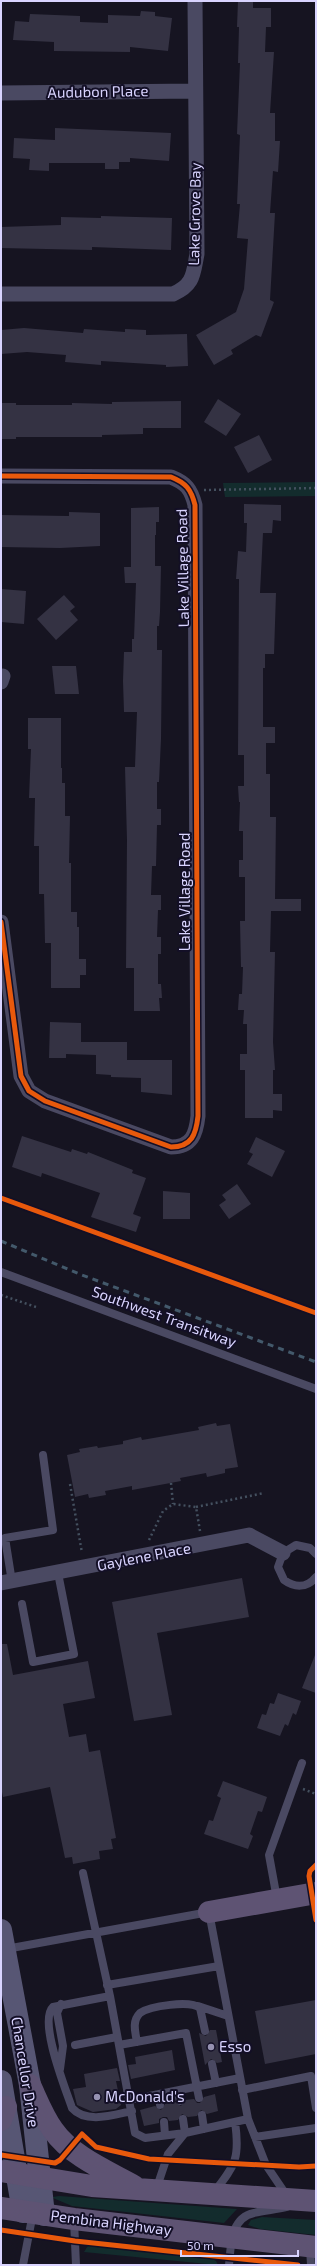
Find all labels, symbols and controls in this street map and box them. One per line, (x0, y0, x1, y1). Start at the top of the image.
street label: Audubon Place (47, 81, 149, 101)
street label: Lake Grove Bay (184, 162, 204, 266)
street label: Lake Village Road (172, 509, 192, 627)
street label: Lake Village Road (175, 833, 193, 951)
street label: Southwest Transitway (90, 1282, 239, 1351)
street label: Gaylene Place (95, 1538, 192, 1574)
street label: Chancellor Drive (8, 2015, 44, 2128)
place label: Esso (219, 2037, 251, 2055)
marker: Esso (206, 2042, 216, 2052)
place label: McDonald's (105, 2087, 185, 2105)
marker: McDonald's (92, 2092, 102, 2102)
street label: Pembina Highway (50, 2206, 173, 2238)
scale bar (181, 2232, 298, 2258)
text: 50 m (187, 2238, 214, 2252)

